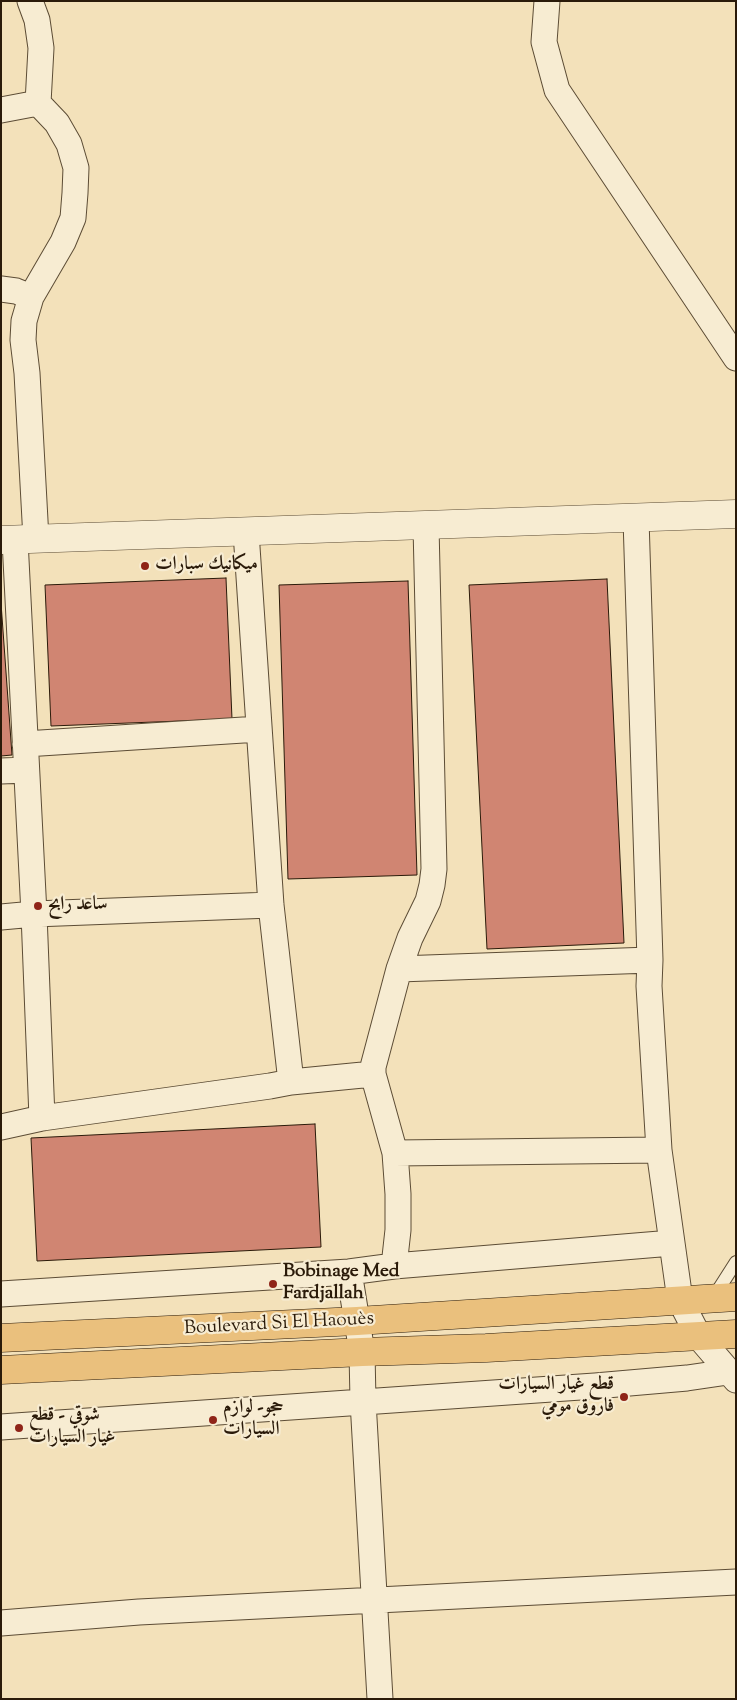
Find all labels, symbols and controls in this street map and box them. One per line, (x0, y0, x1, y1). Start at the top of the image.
place label: ميكانيك سبارات (155, 555, 258, 577)
marker: ميكانيك سبارات (139, 560, 151, 572)
place label: ساعد رابح (48, 895, 108, 917)
marker: ساعد رابح (32, 900, 44, 912)
place label: Bobinage Med Fardjallah (283, 1262, 400, 1306)
marker: Bobinage Med Fardjallah (267, 1278, 279, 1290)
street label: Boulevard Si El Haouès (183, 1309, 375, 1341)
place label: قطع غيار السيارات فاروق مومي (498, 1375, 614, 1419)
marker: قطع غيار السيارات فاروق مومي (618, 1391, 630, 1403)
place label: حجو- لوازم السيارات (223, 1398, 284, 1442)
place label: شوقي - قطع غيار السيارات (29, 1406, 115, 1450)
marker: حجو- لوازم السيارات (207, 1414, 219, 1426)
marker: شوقي - قطع غيار السيارات (13, 1422, 25, 1434)

